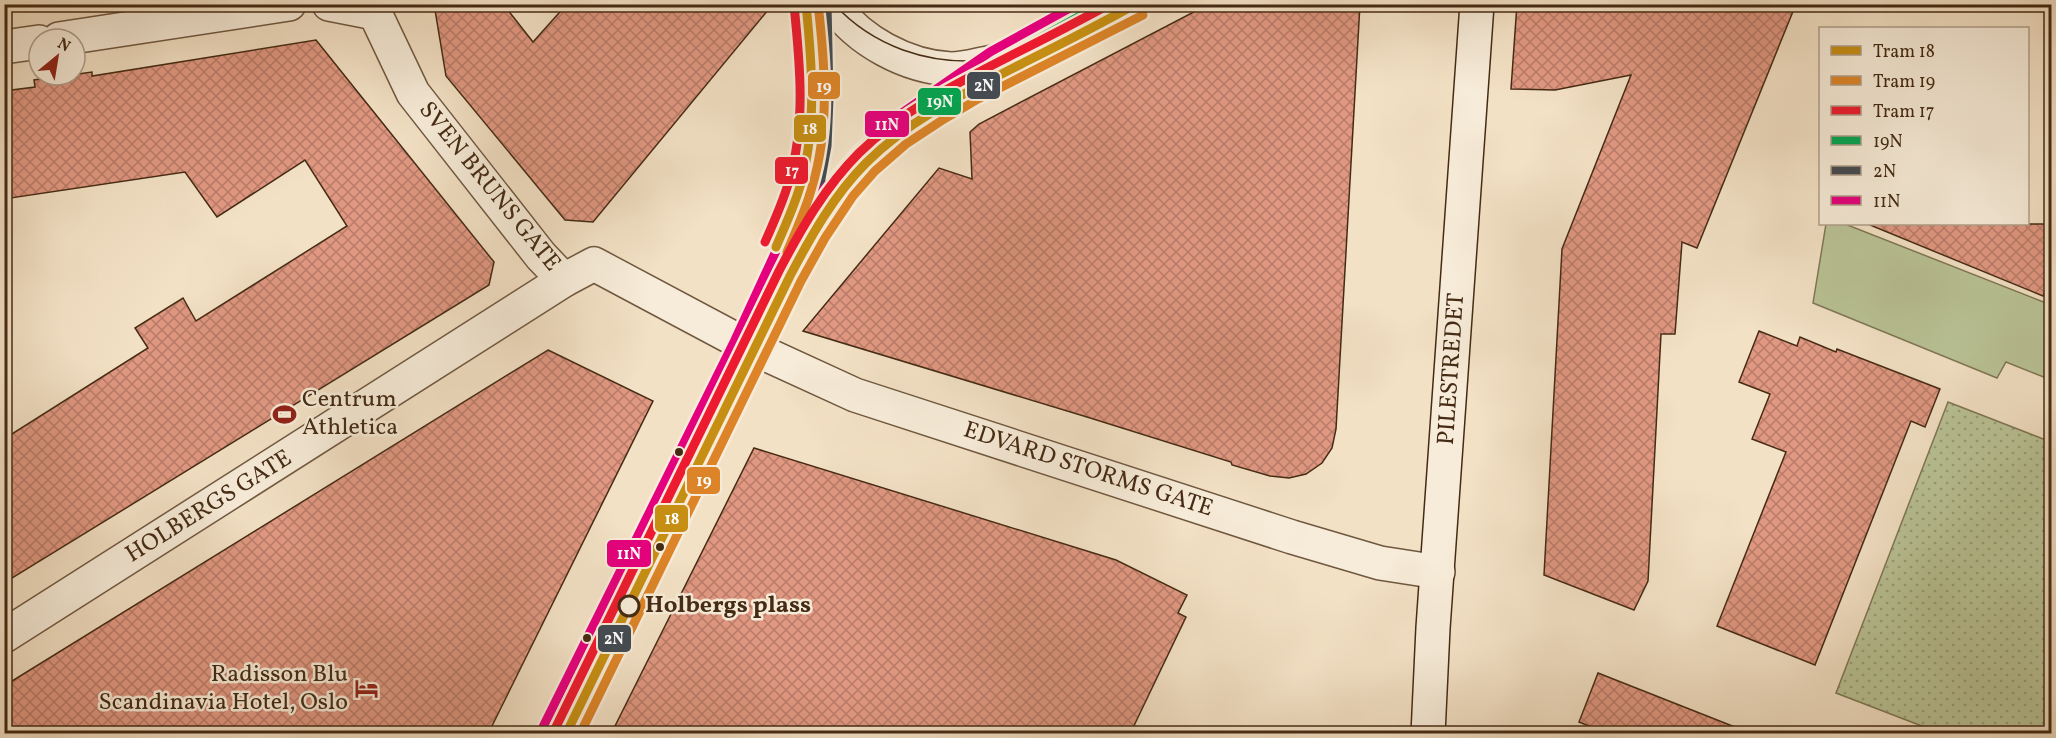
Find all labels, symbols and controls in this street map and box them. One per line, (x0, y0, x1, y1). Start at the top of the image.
north arrow (27, 27, 87, 87)
legend (1819, 27, 2029, 225)
text: N (53, 33, 74, 58)
text: Tram 18 (1873, 40, 1935, 65)
text: Tram 19 (1873, 70, 1935, 95)
line badge: 19 (807, 71, 841, 100)
line badge: 2N (966, 71, 1001, 100)
text: 2N (974, 76, 994, 98)
text: 19 (816, 77, 832, 99)
line badge: 19N (917, 87, 962, 116)
text: 19N (927, 92, 954, 114)
street label: SVEN BRUNS GATE (410, 95, 568, 279)
text: Tram 17 (1873, 100, 1935, 125)
line badge: 11N (864, 110, 910, 138)
line badge: 18 (793, 114, 827, 143)
text: 11N (875, 115, 900, 137)
text: 18 (802, 119, 818, 141)
text: 19N (1873, 130, 1903, 155)
line badge: 17 (774, 156, 809, 185)
text: 2N (1873, 160, 1896, 185)
text: 17 (785, 161, 799, 183)
text: 11N (1873, 190, 1900, 215)
street label: PILESTREDET (1430, 292, 1474, 446)
place label: Centrum Athletica (302, 383, 398, 445)
sports icon: Centrum Athletica (271, 401, 297, 427)
street label: EDVARD STORMS GATE (959, 414, 1217, 526)
street label: HOLBERGS GATE (119, 442, 299, 572)
unlabelled marker (673, 446, 685, 458)
line badge: 19 (686, 466, 721, 495)
text: 19 (696, 471, 712, 493)
line badge: 18 (654, 504, 689, 533)
text: 18 (664, 509, 680, 531)
line badge: 11N (606, 539, 652, 568)
unlabelled marker (654, 541, 666, 553)
text: 11N (617, 544, 642, 566)
place label: Holbergs plass (645, 589, 811, 623)
marker: Holbergs plass (618, 595, 640, 617)
line badge: 2N (597, 624, 632, 653)
text: 2N (604, 629, 624, 651)
unlabelled marker (581, 632, 593, 644)
place label: Radisson Blu Scandinavia Hotel, Oslo (98, 658, 348, 720)
hotel icon: Radisson Blu Scandinavia Hotel, Oslo (353, 676, 379, 702)

